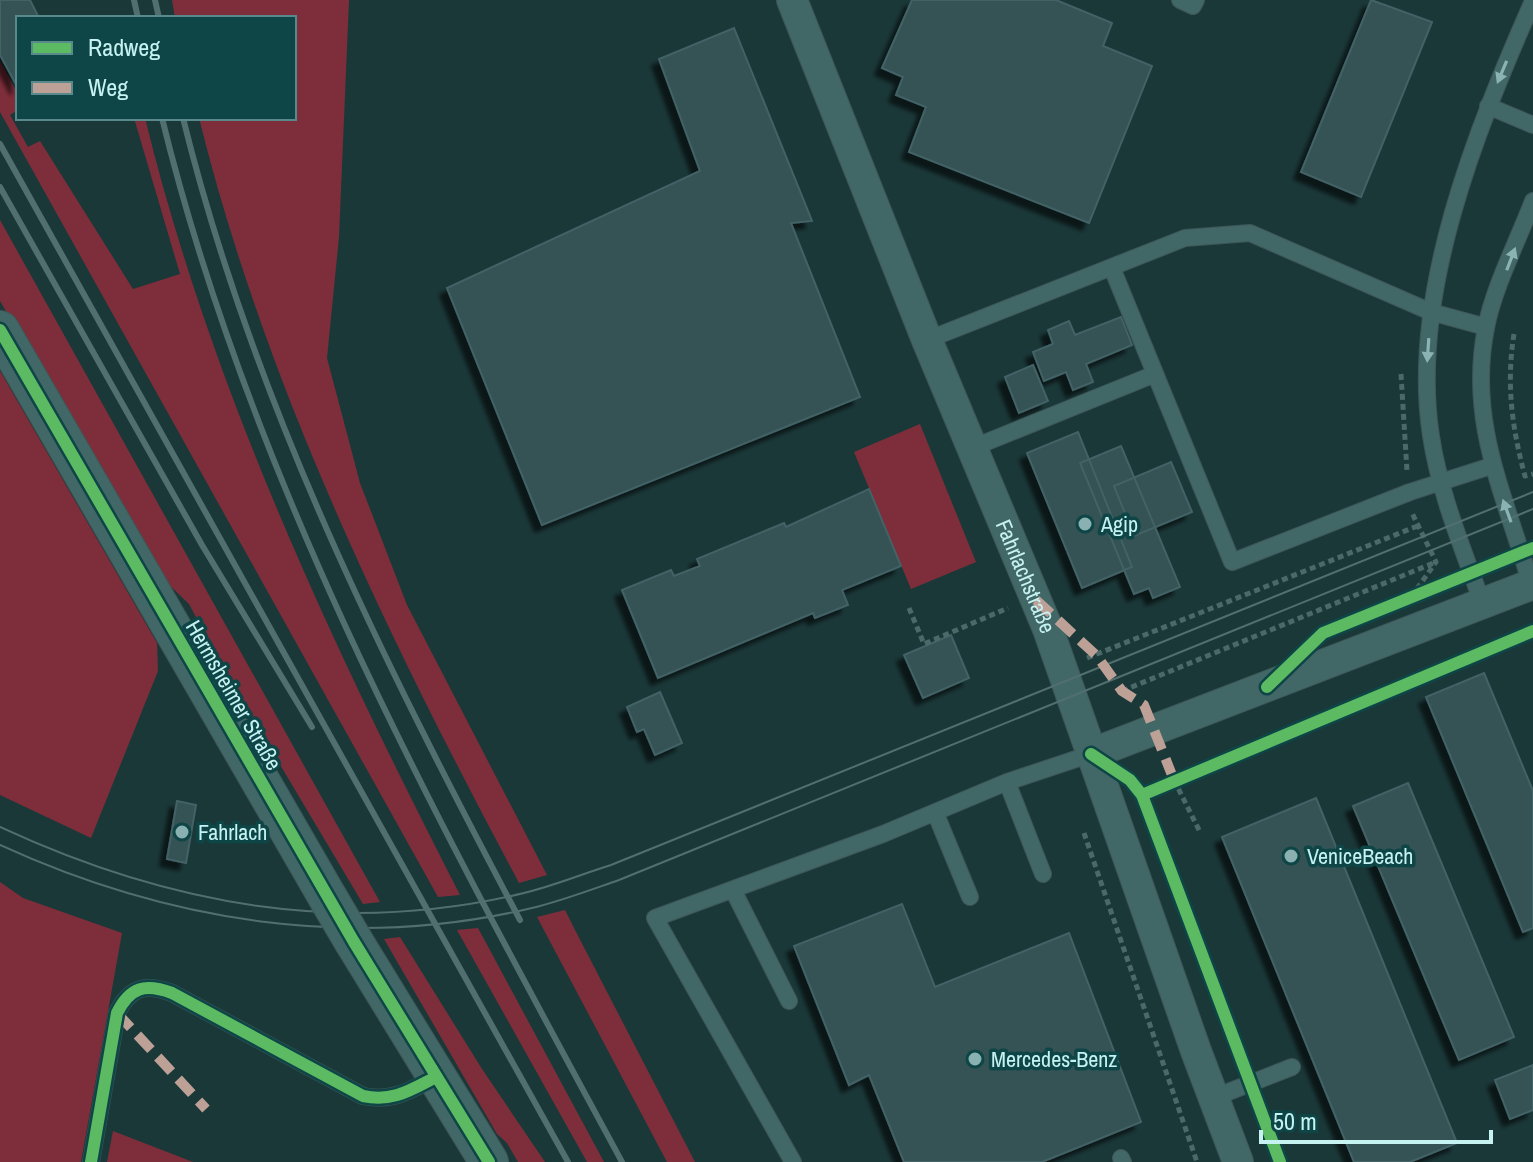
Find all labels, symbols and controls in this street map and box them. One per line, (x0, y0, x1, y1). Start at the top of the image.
legend (16, 16, 296, 120)
text: Radweg (88, 31, 160, 63)
one-way arrow (1496, 61, 1509, 84)
text: Weg (88, 71, 128, 103)
one-way arrow (1505, 247, 1518, 271)
one-way arrow (1421, 337, 1434, 362)
one-way arrow (1500, 499, 1512, 523)
place label: Agip (1100, 509, 1138, 539)
street label: Fahrlachstraße (989, 515, 1063, 638)
marker: Agip (1076, 515, 1094, 533)
street label: Hermsheimer Straße (179, 615, 289, 775)
place label: Fahrlach (198, 817, 267, 847)
marker: Fahrlach (173, 823, 191, 841)
place label: VeniceBeach (1307, 841, 1413, 871)
marker: VeniceBeach (1282, 847, 1300, 865)
place label: Mercedes-Benz (991, 1044, 1117, 1074)
marker: Mercedes-Benz (966, 1050, 984, 1068)
scale bar (1261, 1094, 1491, 1144)
text: 50 m (1273, 1105, 1317, 1137)

